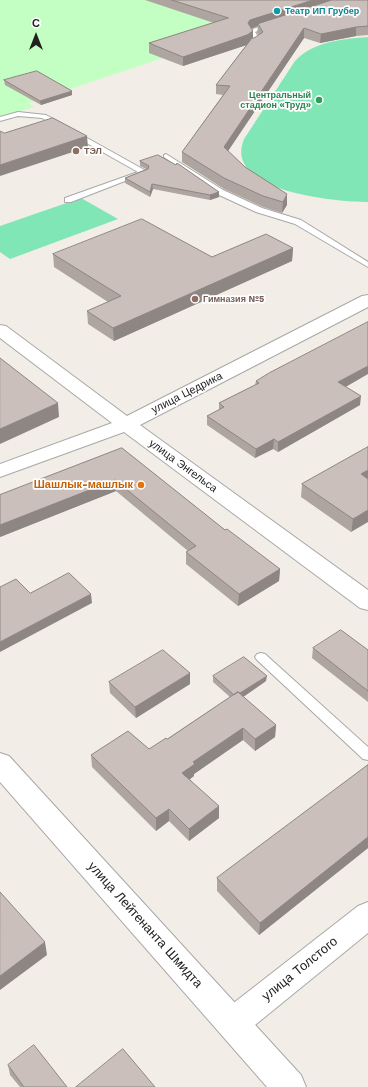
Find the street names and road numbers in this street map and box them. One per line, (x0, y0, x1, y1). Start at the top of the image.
street label: улица Цедрика (149, 369, 225, 417)
street label: улица Энгельса (146, 437, 220, 495)
street label: улица Лейтенанта Шмидта (84, 859, 206, 991)
street label: улица Толстого (259, 934, 341, 1004)

